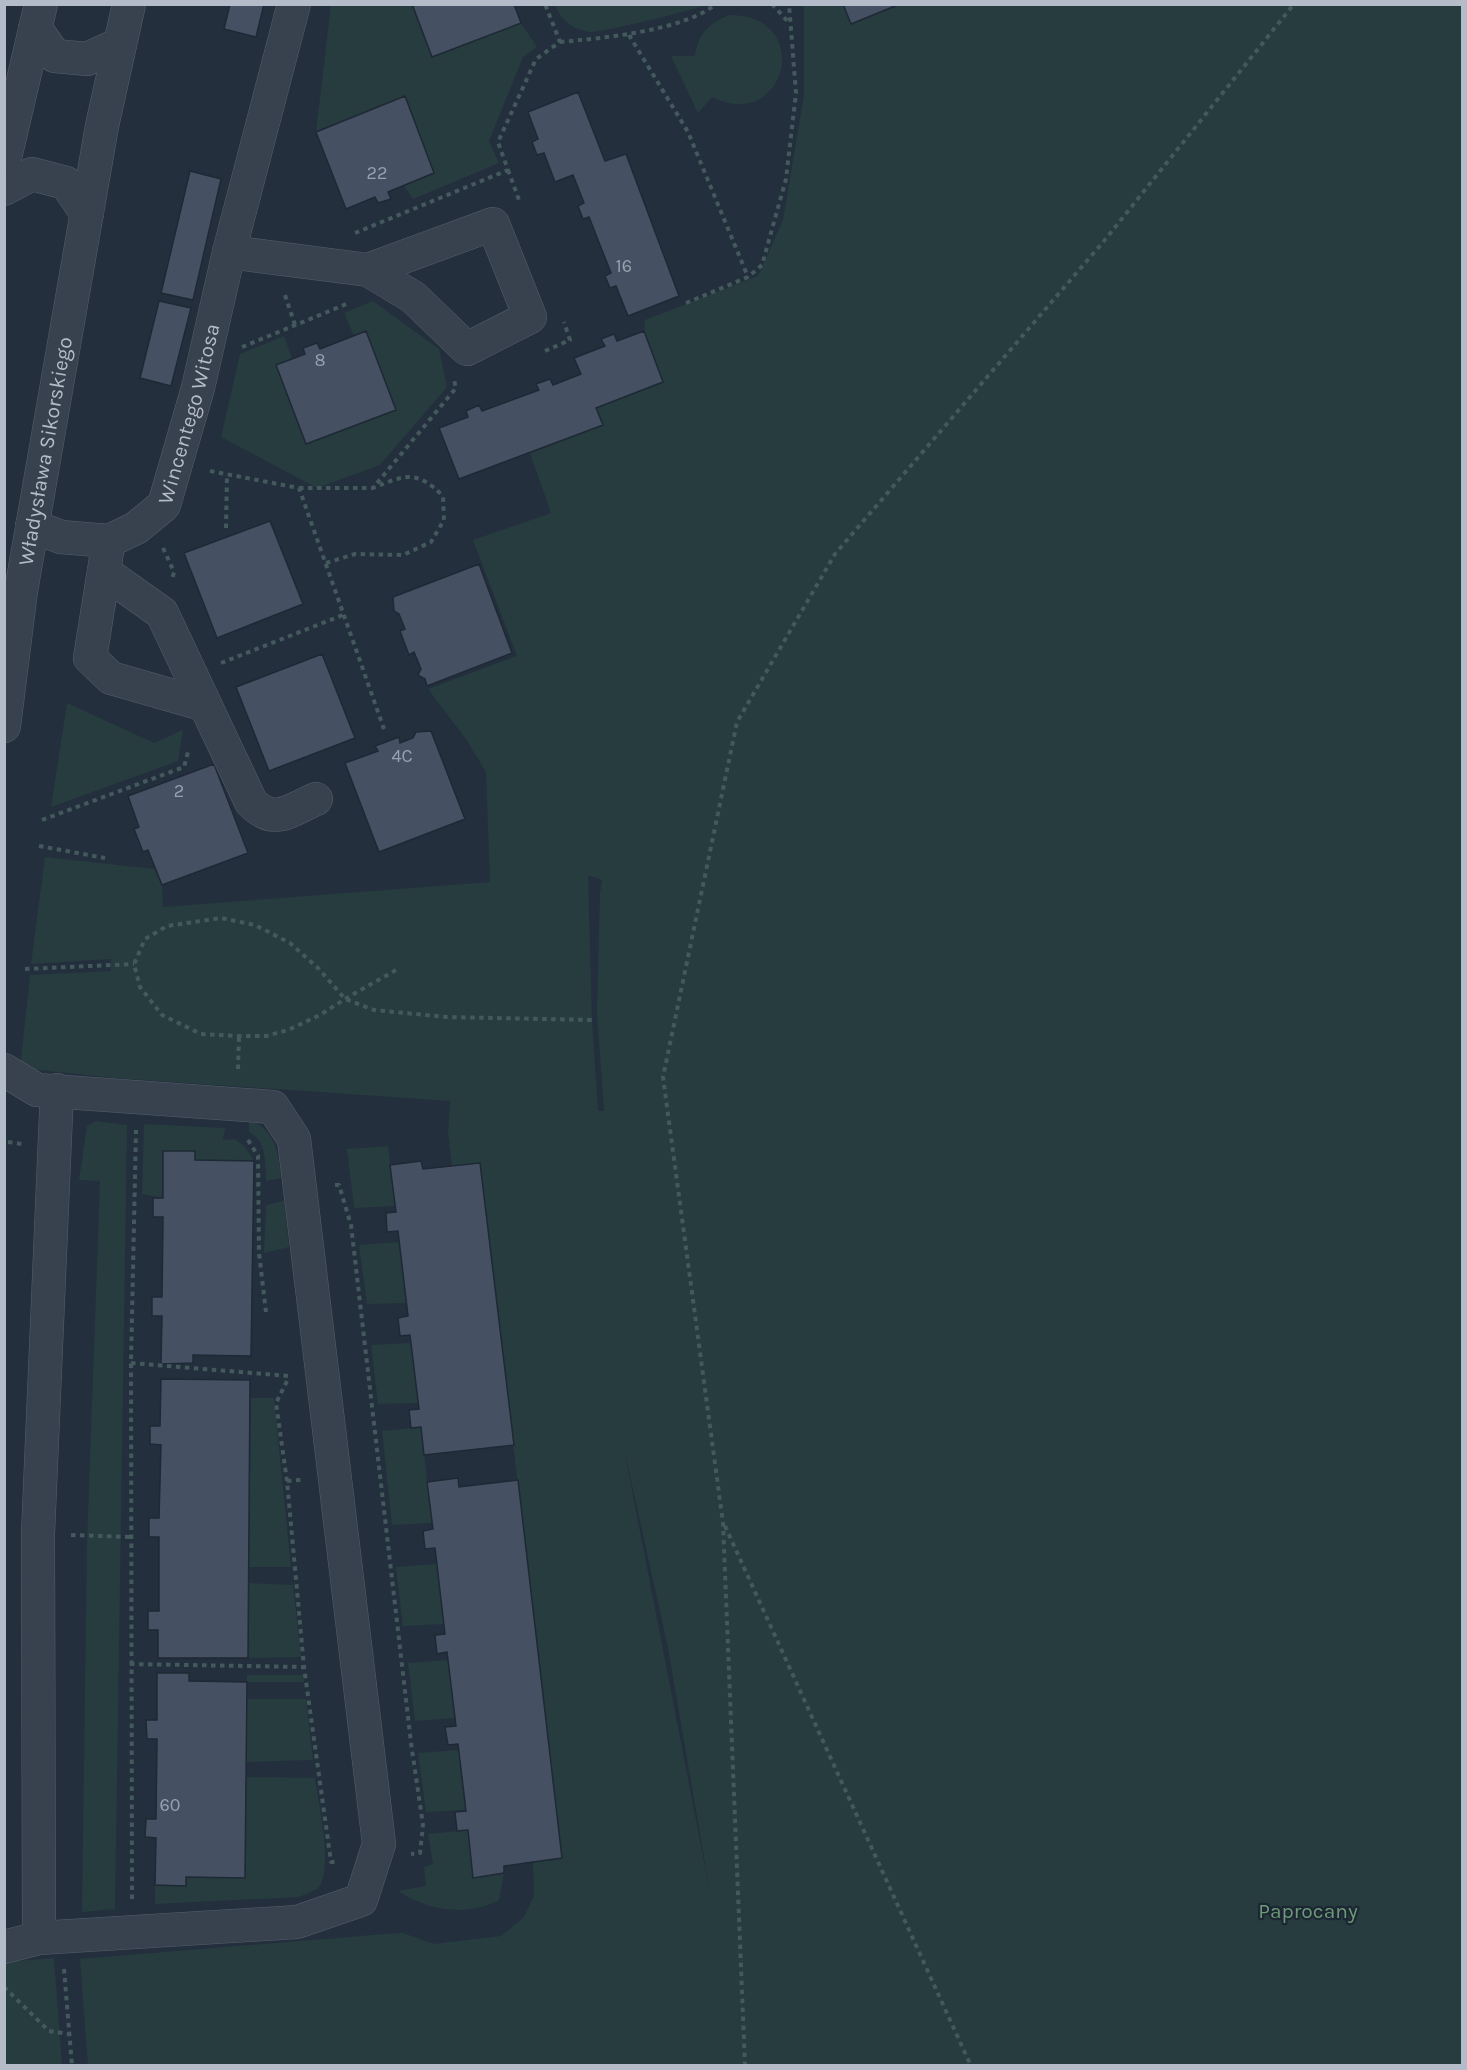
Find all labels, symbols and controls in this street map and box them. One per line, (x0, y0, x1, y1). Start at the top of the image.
house number: 22 (367, 162, 387, 184)
house number: 16 (616, 255, 632, 277)
street label: Wincentego Witosa (153, 321, 224, 507)
street label: Władysława Sikorskiego (14, 335, 77, 567)
house number: 8 (314, 349, 326, 371)
house number: 4C (391, 745, 413, 767)
house number: 2 (174, 780, 184, 802)
house number: 60 (160, 1794, 181, 1816)
park label: Paprocany (1258, 1899, 1358, 1923)

